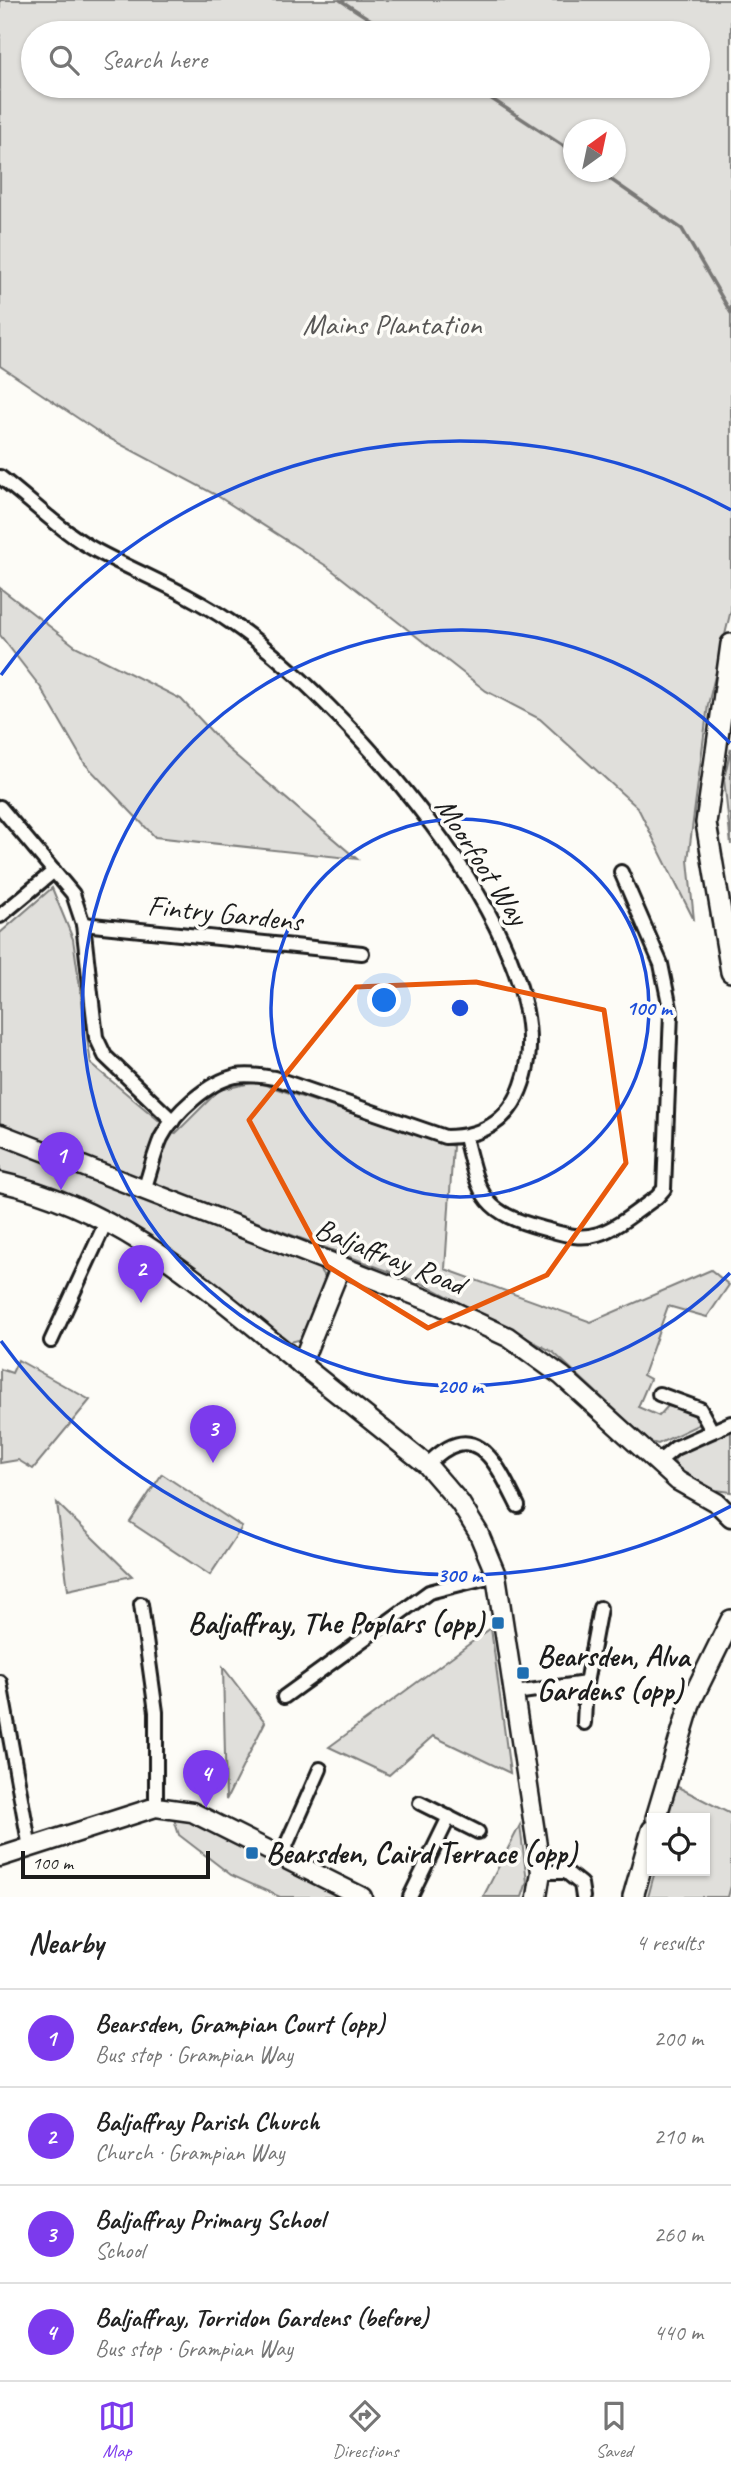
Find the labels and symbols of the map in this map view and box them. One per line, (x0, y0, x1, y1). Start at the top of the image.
north arrow (563, 119, 626, 182)
park label: Mains Plantation (302, 305, 483, 343)
street label: Moorfoot Way (427, 790, 539, 934)
street label: Fintry Gardens (146, 886, 307, 940)
your location (367, 983, 401, 1017)
text: 100 m (626, 995, 674, 1021)
centre of rings (448, 996, 472, 1020)
pin: 1 (38, 1132, 84, 1190)
street label: Baljaffray Road (310, 1209, 474, 1305)
pin: 2 (118, 1245, 164, 1303)
text: 200 m (437, 1373, 485, 1399)
pin: 3 (190, 1405, 236, 1463)
text: 300 m (437, 1562, 485, 1588)
place label: Baljaffray, The Poplars (opp) (188, 1604, 486, 1642)
marker: Baljaffray, The Poplars (opp) (490, 1615, 506, 1631)
place label: Bearsden, Alva Gardens (opp) (537, 1637, 692, 1709)
marker: Bearsden, Alva Gardens (opp) (515, 1665, 531, 1681)
pin: 4 (183, 1750, 229, 1808)
place label: Bearsden, Caird Terrace (opp) (266, 1834, 579, 1872)
marker: Bearsden, Caird Terrace (opp) (244, 1845, 260, 1861)
scale bar (21, 1848, 210, 1880)

